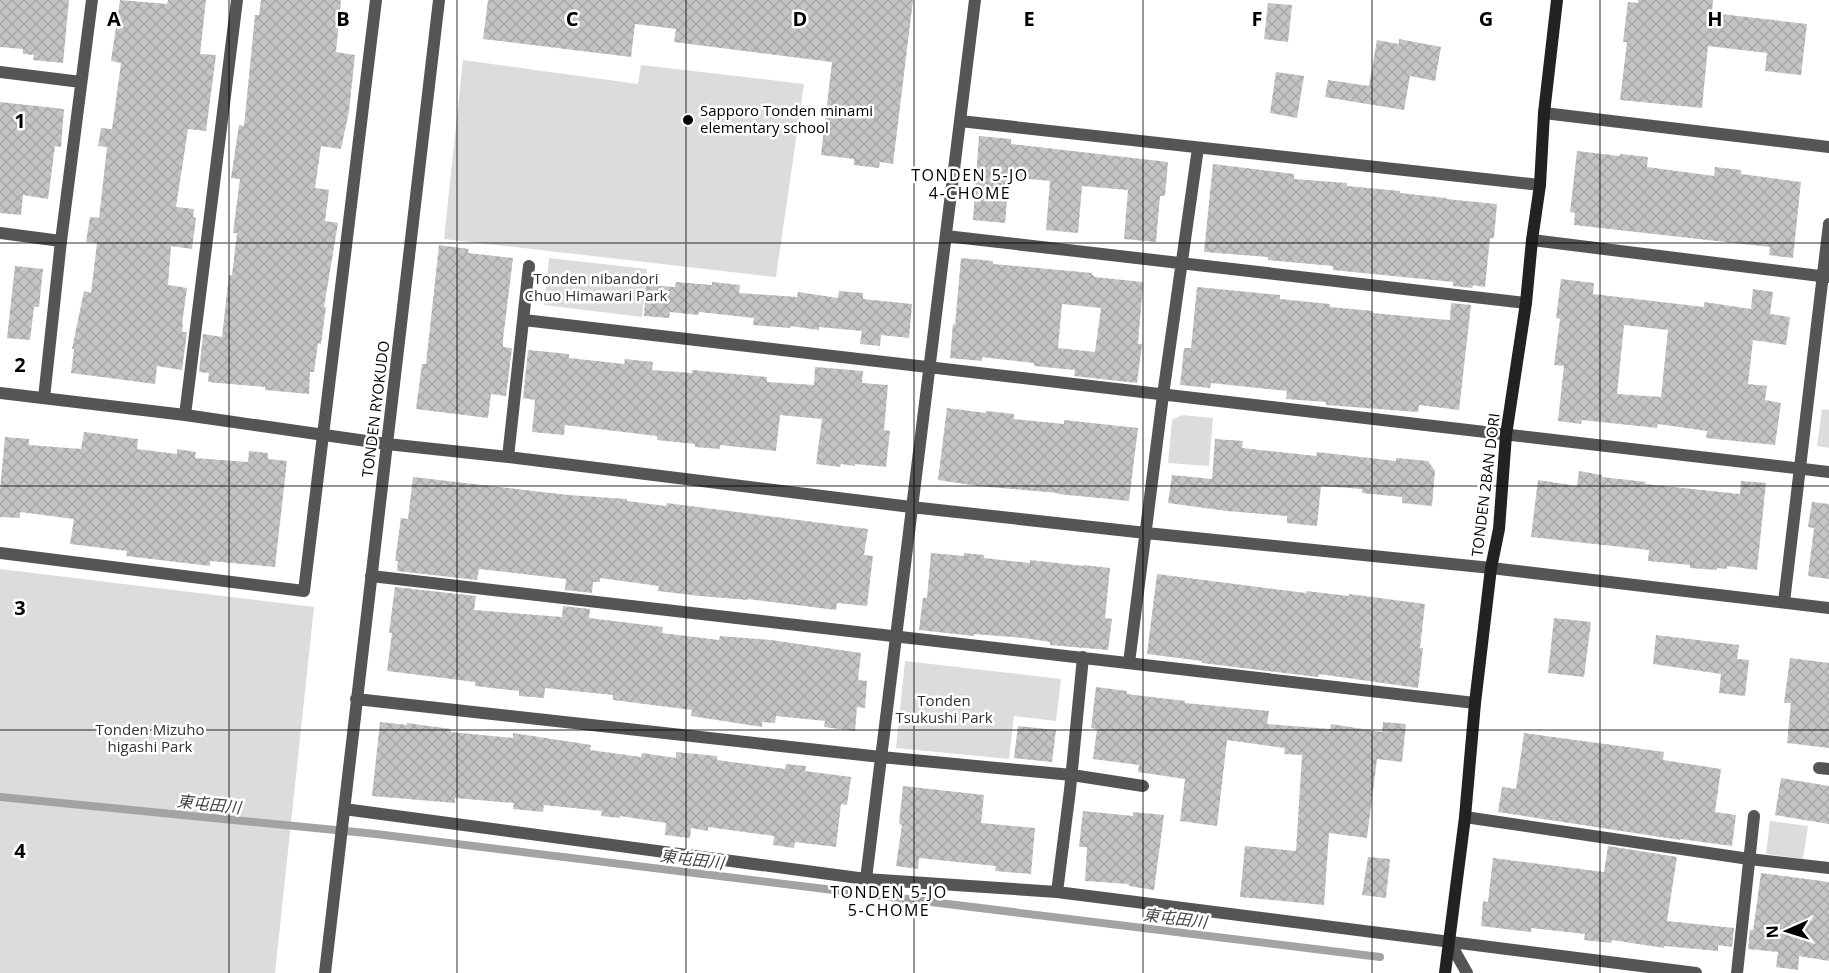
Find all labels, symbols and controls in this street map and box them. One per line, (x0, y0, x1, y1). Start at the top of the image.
text: A (107, 5, 121, 32)
text: B (336, 5, 350, 32)
text: C (566, 5, 579, 32)
text: D (793, 5, 807, 32)
text: E (1023, 5, 1035, 32)
text: F (1252, 5, 1262, 32)
text: G (1479, 5, 1493, 32)
text: H (1707, 5, 1723, 32)
place label: Sapporo Tonden minami elementary school (700, 100, 873, 137)
text: 1 (14, 107, 26, 134)
marker: Sapporo Tonden minami elementary school (681, 113, 695, 127)
district label: TONDEN 5-JO 4-CHOME (911, 164, 1029, 204)
park label: Tonden nibandori Chuo Himawari Park (525, 268, 668, 305)
street label: TONDEN RYOKUDO (357, 339, 393, 478)
text: 2 (14, 351, 26, 378)
street label: TONDEN 2BAN DORI (1466, 412, 1504, 558)
text: 3 (14, 594, 26, 621)
park label: Tonden Tsukushi Park (895, 690, 993, 727)
park label: Tonden Mizuho higashi Park (96, 719, 204, 756)
water label: 東屯田川 (176, 790, 244, 818)
text: 4 (14, 837, 26, 864)
water label: 東屯田川 (659, 844, 727, 874)
district label: TONDEN 5-JO 5-CHOME (830, 881, 948, 921)
north arrow (1757, 901, 1817, 961)
water label: 東屯田川 (1142, 903, 1210, 933)
text: N (1761, 925, 1783, 939)

